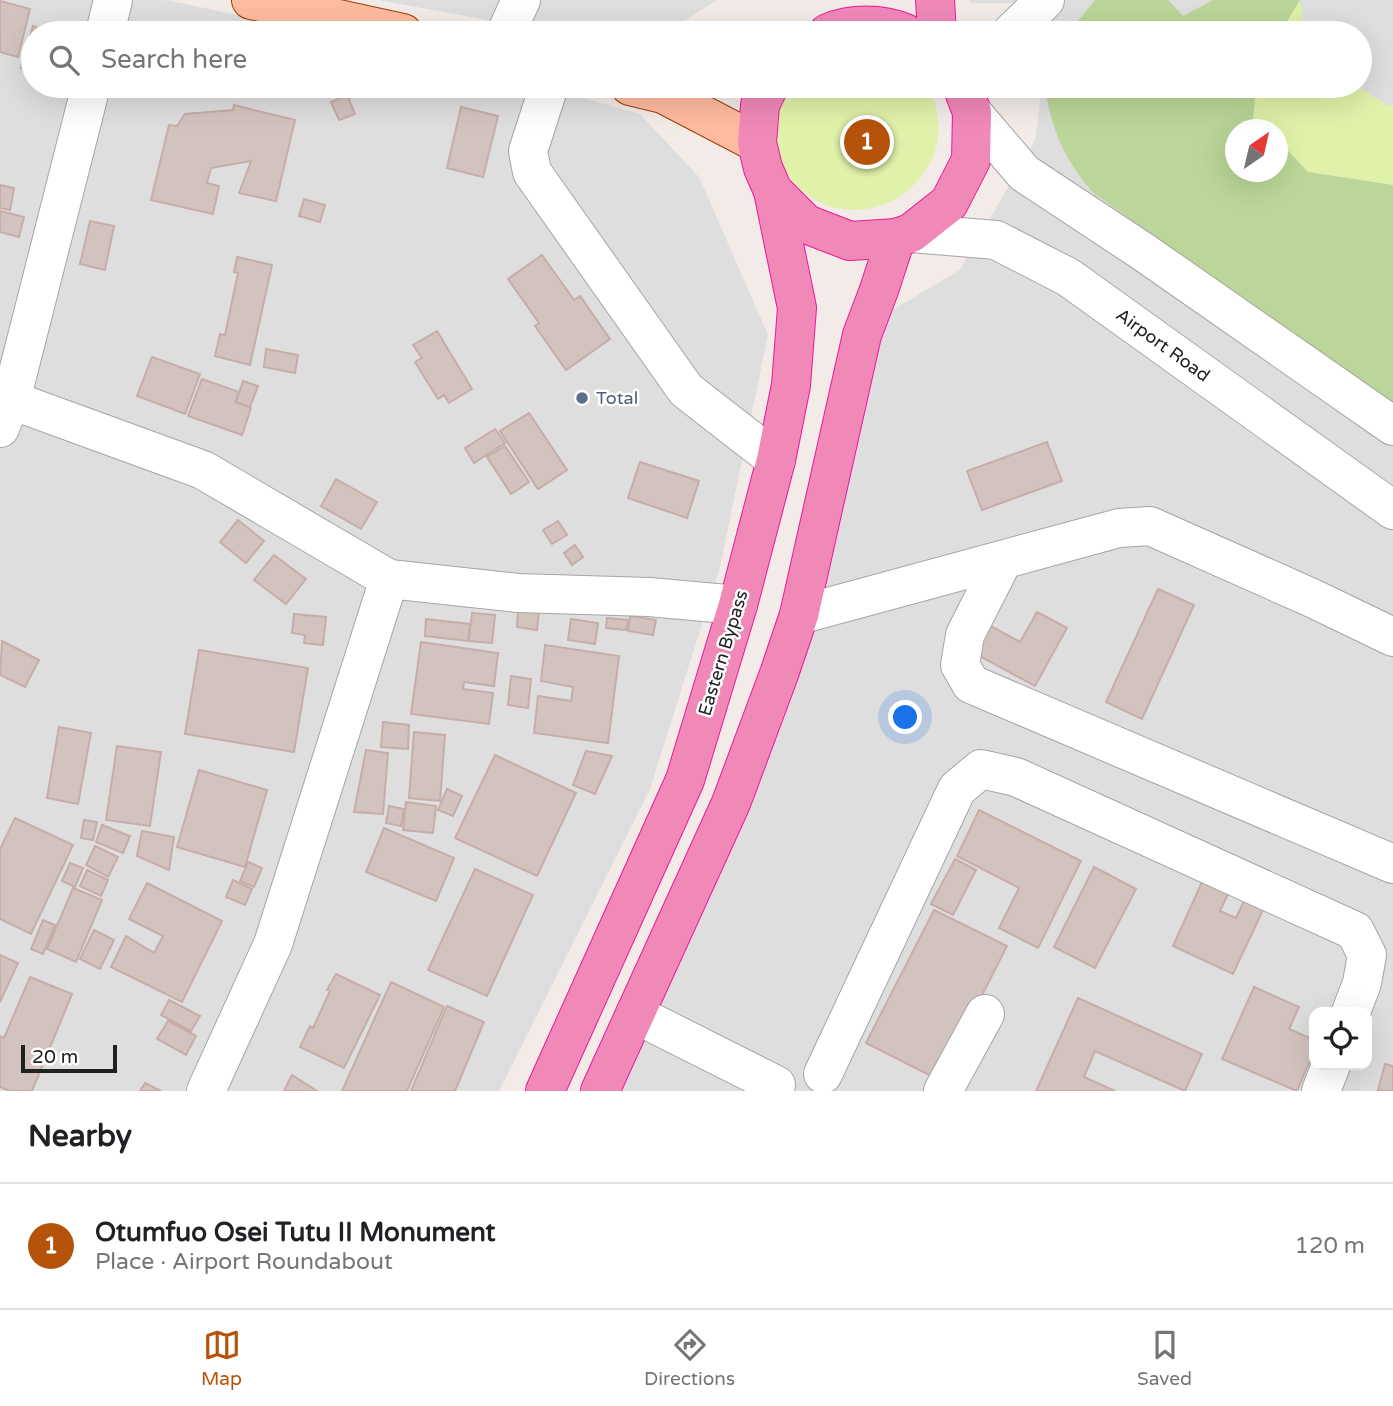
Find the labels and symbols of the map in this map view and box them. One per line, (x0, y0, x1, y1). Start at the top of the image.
pin: 1 (844, 116, 890, 168)
north arrow (1225, 119, 1288, 182)
street label: Airport Road (1112, 304, 1214, 386)
place label: Total (596, 387, 638, 409)
marker: Total (574, 390, 590, 406)
street label: Eastern Bypass (693, 588, 753, 718)
your location (888, 700, 922, 734)
scale bar (21, 1042, 117, 1074)

